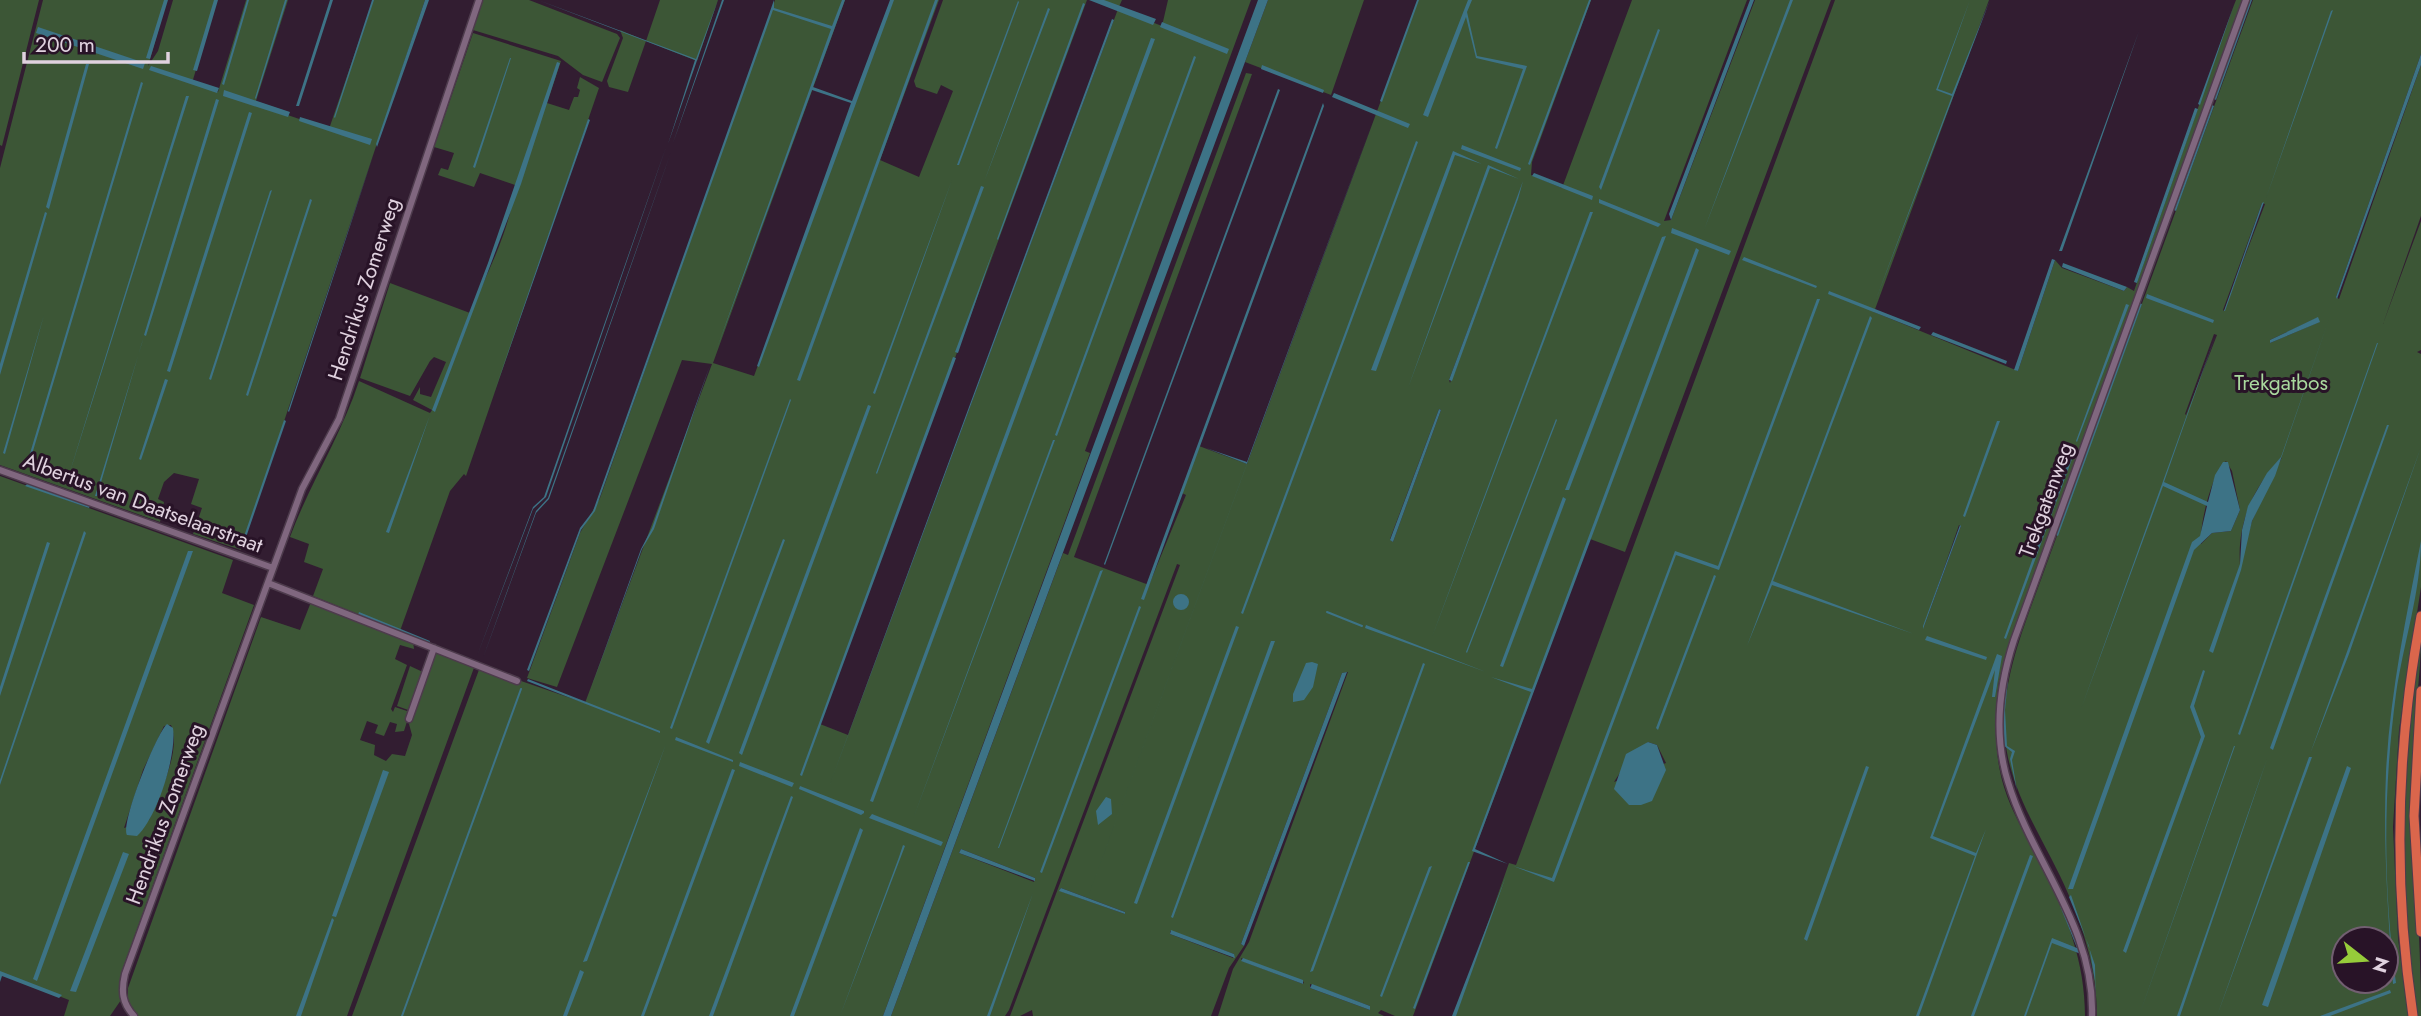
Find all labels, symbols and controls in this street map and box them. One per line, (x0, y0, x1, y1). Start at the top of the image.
scale bar (24, 21, 168, 65)
text: 200 m (35, 30, 95, 60)
street label: Hendrikus Zomerweg (320, 194, 408, 384)
park label: Trekgatbos (2234, 368, 2328, 398)
street label: Trekgatenweg (2011, 438, 2081, 562)
street label: Albertus van Daatselaarstraat (19, 446, 267, 560)
street label: Hendrikus Zomerweg (118, 719, 212, 909)
north arrow (2330, 925, 2400, 995)
text: N (2366, 954, 2396, 976)

